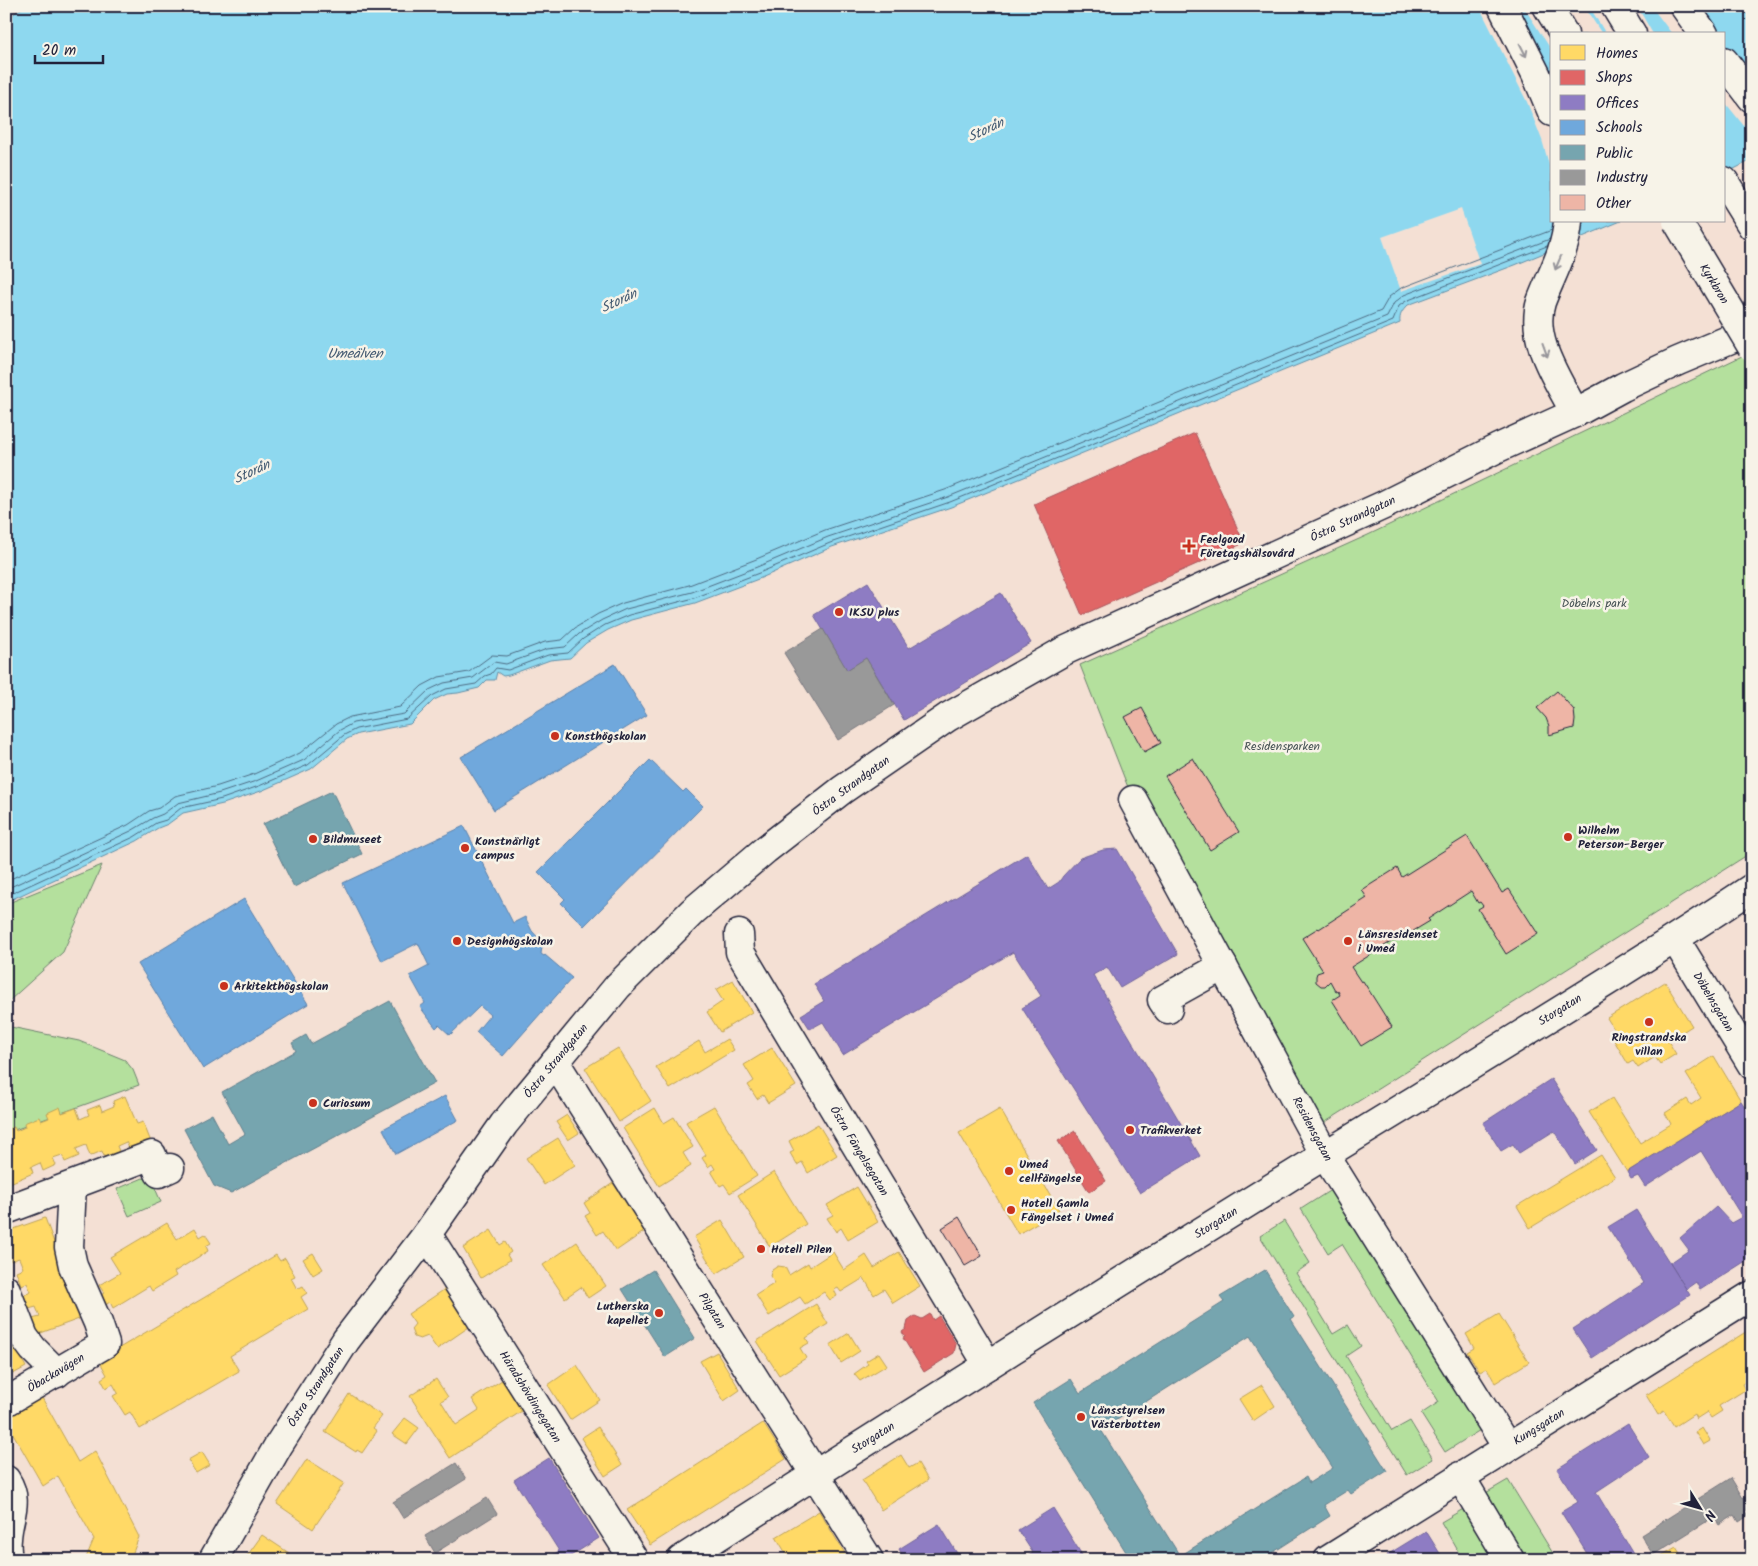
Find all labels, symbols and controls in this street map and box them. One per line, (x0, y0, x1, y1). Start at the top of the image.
scale bar (35, 32, 102, 64)
legend (1550, 32, 1726, 222)
text: 20 m (42, 39, 76, 63)
one-way arrow (1519, 42, 1528, 57)
text: Homes (1596, 42, 1639, 66)
text: Shops (1596, 66, 1633, 90)
text: Offices (1596, 92, 1639, 116)
water label: Storån (964, 111, 1009, 148)
text: Schools (1596, 116, 1643, 140)
text: Public (1596, 142, 1633, 166)
text: Industry (1596, 166, 1649, 190)
text: Other (1596, 192, 1632, 216)
one-way arrow (1552, 255, 1562, 270)
street label: Kyrkbron (1694, 260, 1734, 308)
water label: Storån (597, 282, 642, 319)
one-way arrow (1541, 342, 1550, 357)
water label: Umeälven (327, 343, 384, 365)
water label: Storån (230, 453, 275, 490)
street label: Östra Strandgatan (1307, 491, 1399, 547)
place label: Feelgood Företagshälsovård (1200, 530, 1295, 563)
marker: Feelgood Företagshälsovård (1182, 539, 1196, 553)
park label: Döbelns park (1561, 594, 1627, 613)
place label: IKSU plus (849, 603, 900, 622)
marker: IKSU plus (833, 606, 845, 618)
place label: Konsthögskolan (565, 727, 647, 746)
marker: Konsthögskolan (549, 730, 561, 742)
park label: Residensparken (1244, 737, 1320, 756)
street label: Östra Strandgatan (808, 751, 894, 821)
place label: Wilhelm Peterson-Berger (1578, 821, 1664, 854)
place label: Bildmuseet (323, 830, 382, 849)
marker: Wilhelm Peterson-Berger (1562, 831, 1574, 843)
place label: Konstnärligt campus (475, 832, 541, 865)
marker: Bildmuseet (307, 833, 319, 845)
marker: Konstnärligt campus (459, 842, 471, 854)
place label: Länsresidenset i Umeå (1358, 925, 1438, 958)
place label: Designhögskolan (467, 932, 553, 951)
marker: Designhögskolan (451, 935, 463, 947)
marker: Länsresidenset i Umeå (1342, 935, 1354, 947)
street label: Döbelnsgatan (1688, 968, 1738, 1036)
place label: Arkitekthögskolan (234, 977, 329, 996)
marker: Arkitekthögskolan (218, 980, 230, 992)
street label: Storgatan (1534, 989, 1586, 1031)
marker: Ringstrandska villan (1643, 1016, 1655, 1028)
street label: Östra Strandgatan (519, 1019, 593, 1103)
place label: Ringstrandska villan (1612, 1028, 1687, 1061)
street label: Residensgatan (1287, 1093, 1337, 1165)
place label: Curiosum (323, 1094, 371, 1113)
marker: Curiosum (307, 1097, 319, 1109)
street label: Östra Fängelsegatan (824, 1102, 894, 1200)
place label: Trafikverket (1140, 1121, 1202, 1140)
marker: Trafikverket (1124, 1124, 1136, 1136)
place label: Umeå cellfängelse (1019, 1155, 1082, 1188)
marker: Umeå cellfängelse (1003, 1165, 1015, 1177)
place label: Hotell Gamla Fängelset i Umeå (1021, 1194, 1114, 1227)
street label: Storgatan (1190, 1202, 1242, 1244)
marker: Hotell Gamla Fängelset i Umeå (1005, 1204, 1017, 1216)
place label: Hotell Pilen (771, 1240, 832, 1259)
marker: Hotell Pilen (755, 1243, 767, 1255)
street label: Pilgatan (693, 1289, 731, 1333)
place label: Lutherska kapellet (597, 1297, 650, 1330)
marker: Lutherska kapellet (653, 1307, 665, 1319)
street label: Östra Strandgatan (283, 1343, 349, 1431)
street label: Häradshövdingegatan (494, 1347, 566, 1447)
street label: Öbackavägen (24, 1348, 88, 1398)
place label: Länsstyrelsen Västerbotten (1091, 1401, 1165, 1434)
street label: Kungsgatan (1509, 1404, 1569, 1450)
marker: Länsstyrelsen Västerbotten (1075, 1411, 1087, 1423)
street label: Storgatan (847, 1417, 899, 1459)
north arrow (1676, 1484, 1726, 1534)
text: N (1698, 1505, 1721, 1525)

